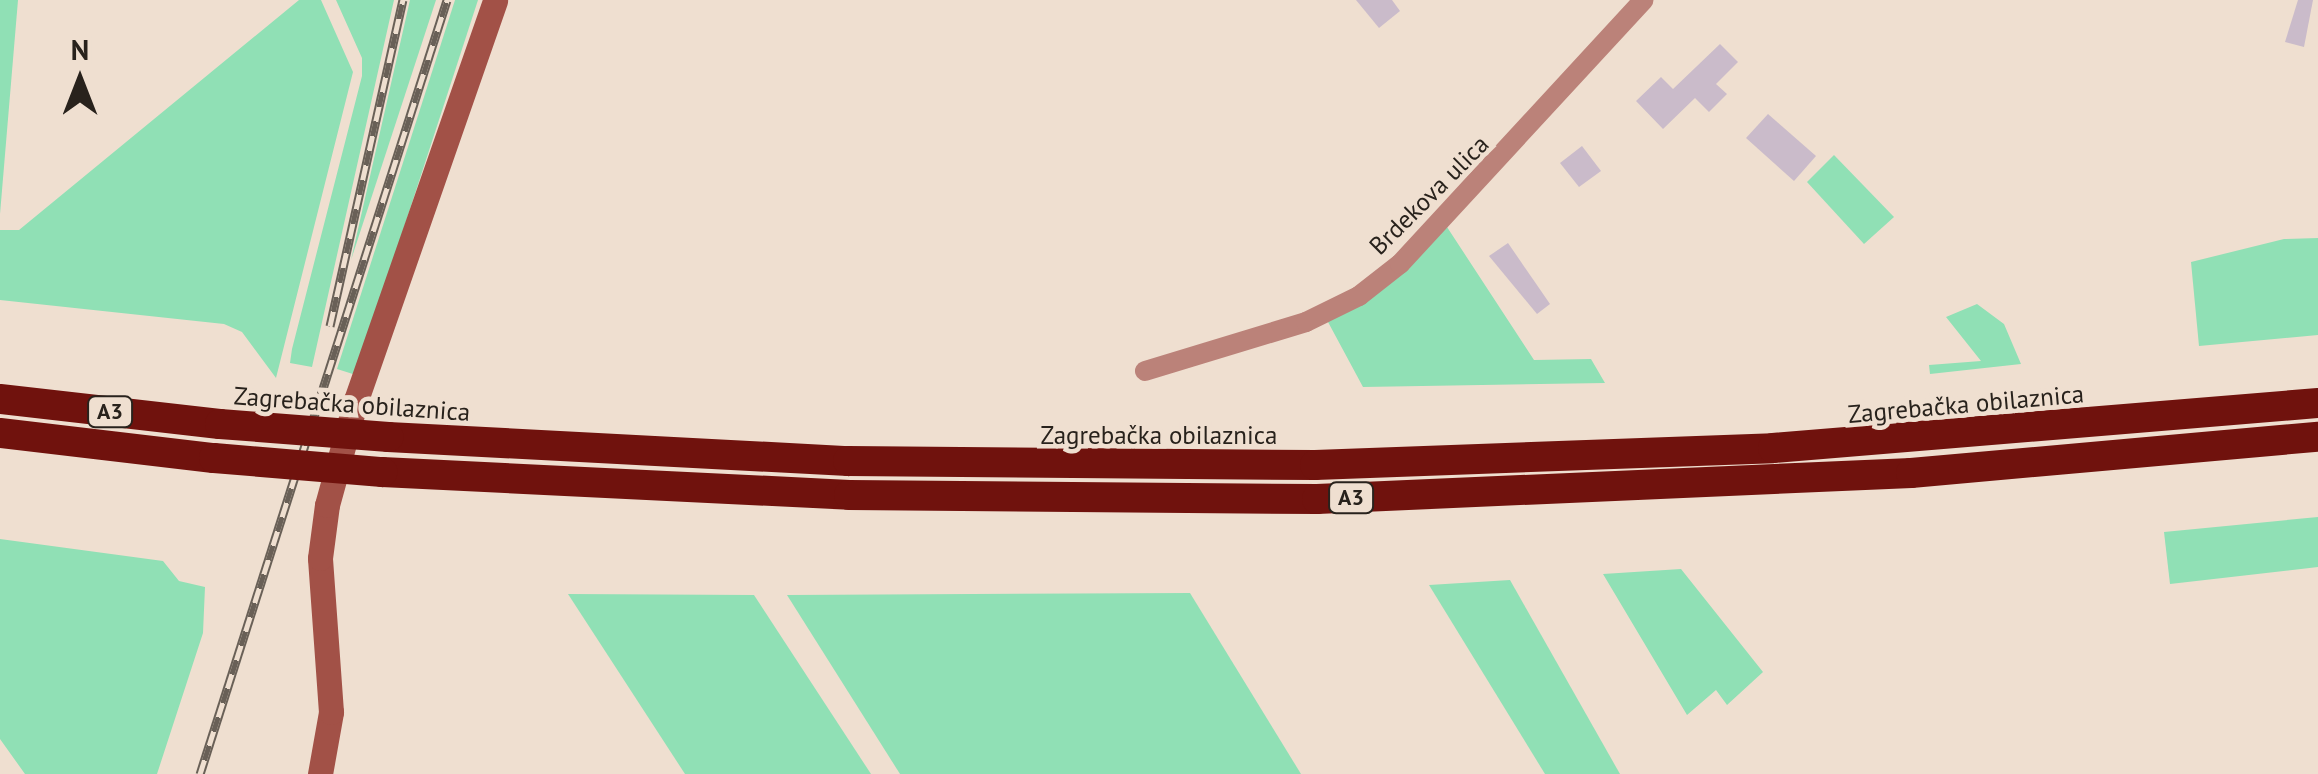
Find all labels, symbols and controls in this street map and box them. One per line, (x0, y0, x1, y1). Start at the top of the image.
north arrow (30, 30, 130, 130)
text: N (71, 31, 89, 68)
street label: Brdekova ulica (1363, 129, 1495, 261)
street label: Zagrebačka obilaznica (1847, 379, 2085, 429)
street label: Zagrebačka obilaznica (233, 381, 471, 427)
road number: A3 (85, 395, 135, 429)
street label: Zagrebačka obilaznica (1041, 420, 1277, 450)
road number: A3 (1326, 481, 1376, 515)

